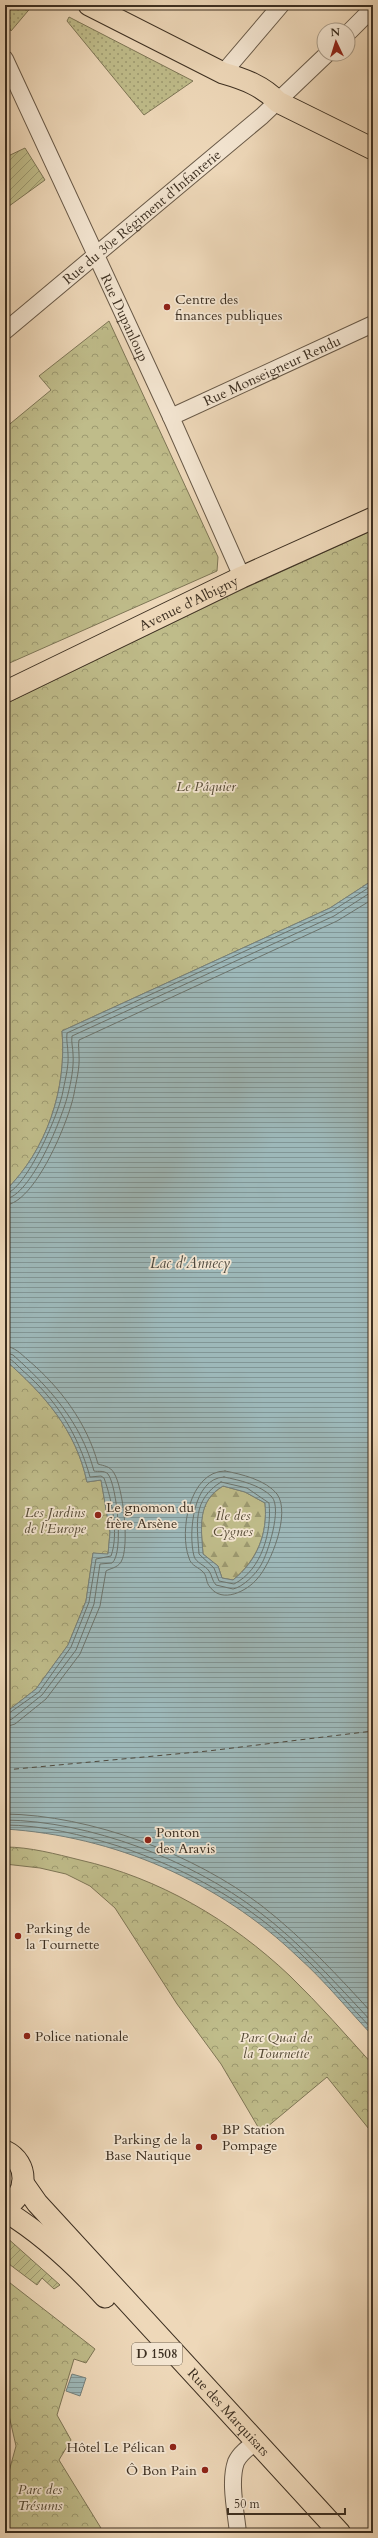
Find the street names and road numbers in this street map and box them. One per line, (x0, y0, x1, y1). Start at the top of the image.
street label: Rue du 30e Régiment d'Infanterie (58, 145, 225, 289)
street label: Rue Dupanloup (96, 271, 153, 364)
street label: Rue Monseigneur Rendu (200, 331, 344, 410)
street label: Avenue d'Albigny (136, 571, 242, 635)
road number: D 1508 (132, 2343, 182, 2365)
street label: Rue des Marquisats (184, 2364, 274, 2460)

